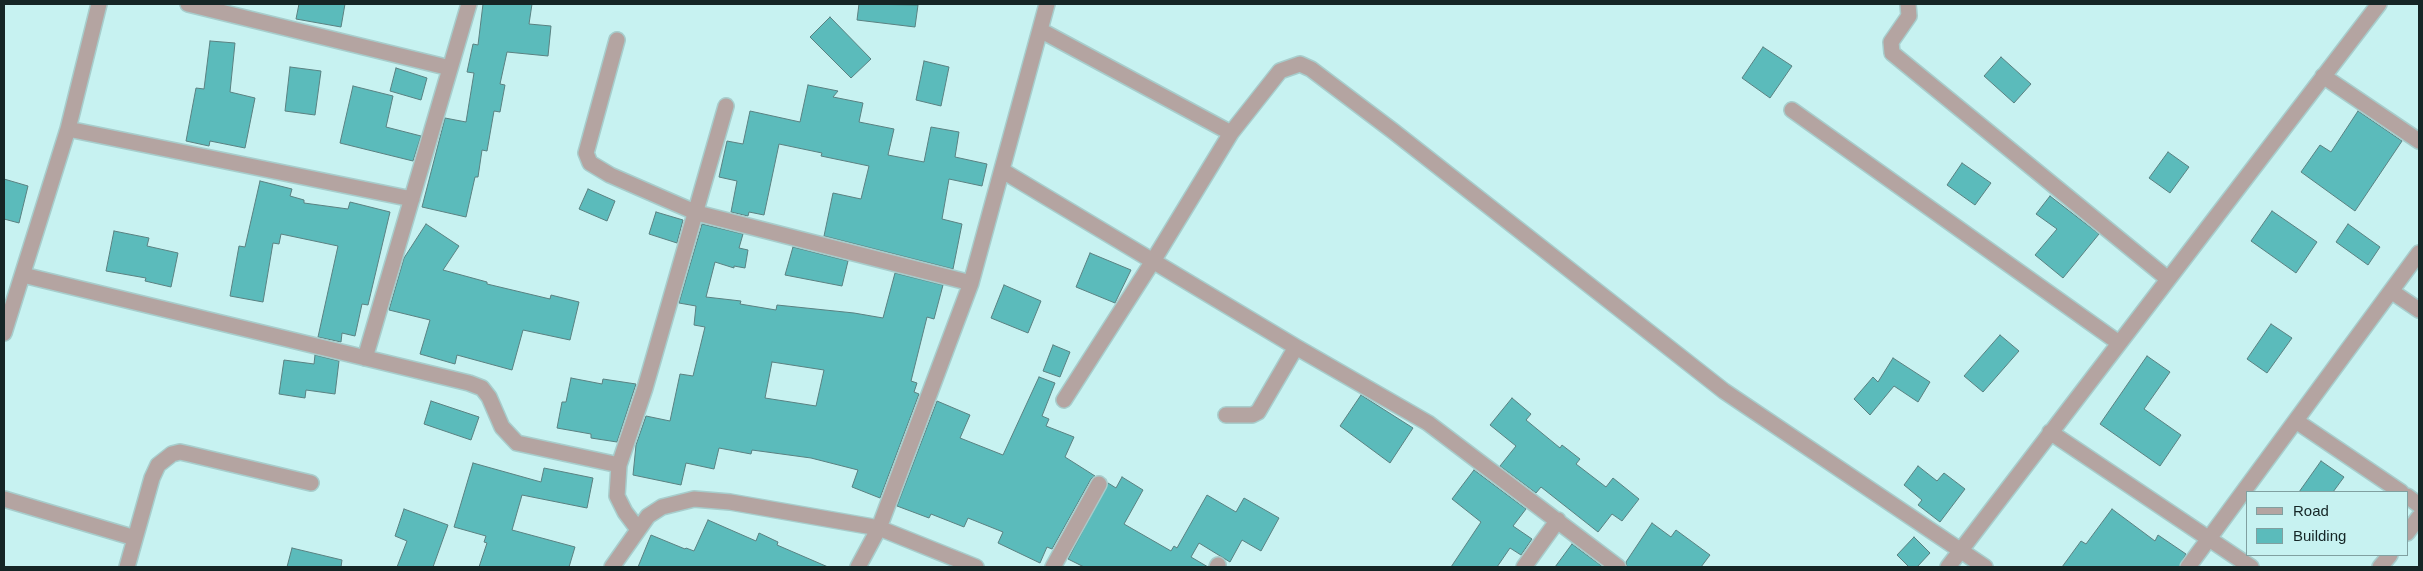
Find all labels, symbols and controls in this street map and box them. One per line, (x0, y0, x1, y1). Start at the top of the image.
legend (2246, 491, 2408, 556)
text: Road (2293, 502, 2329, 519)
text: Building (2293, 527, 2346, 544)

